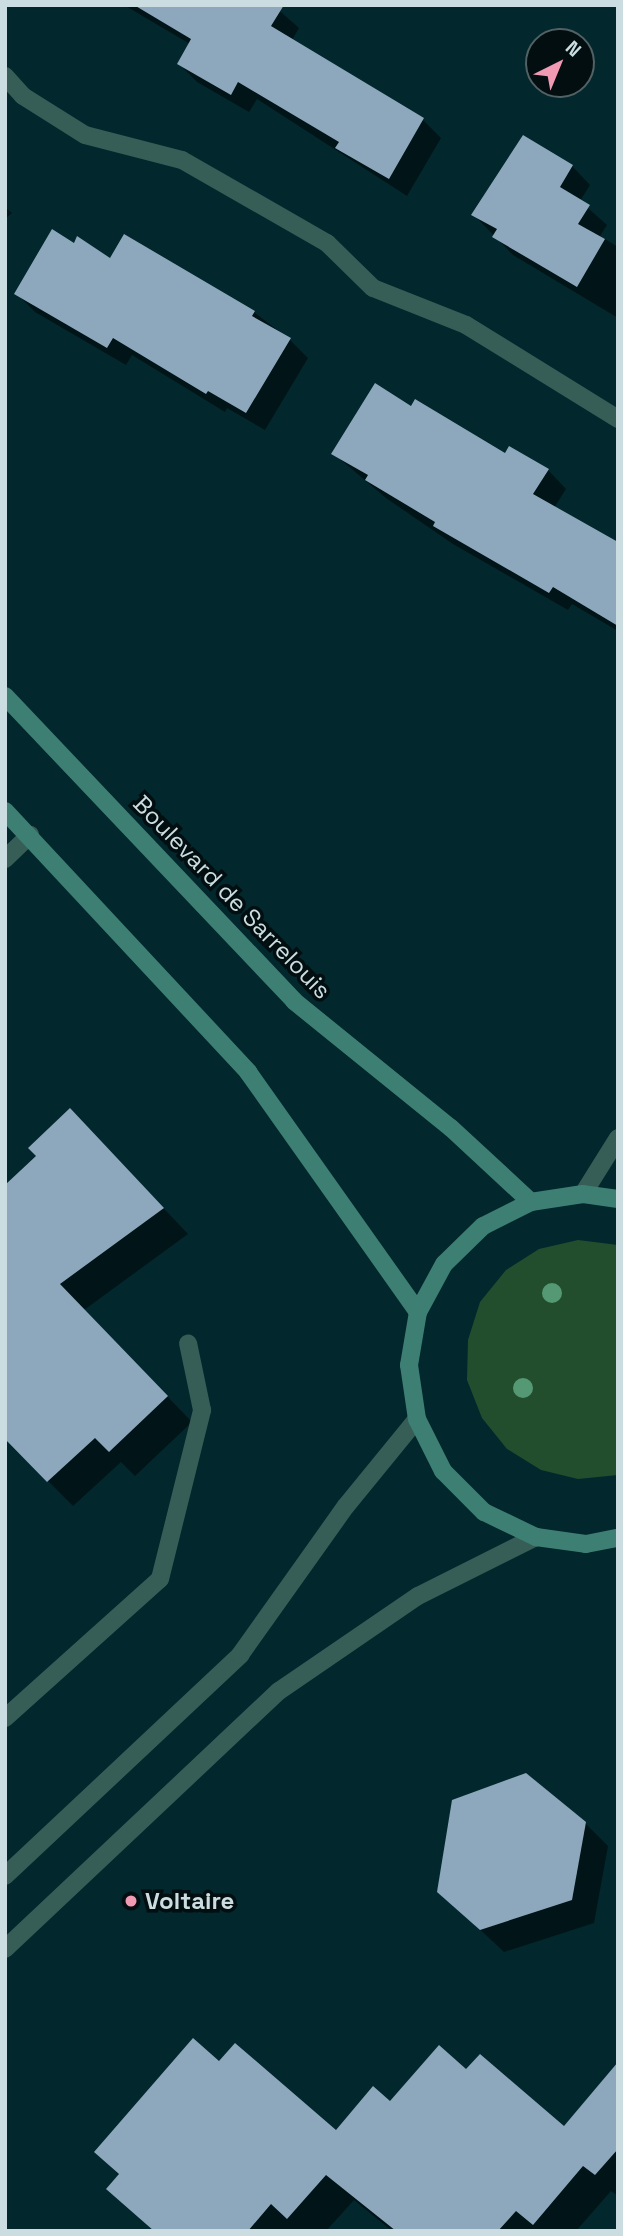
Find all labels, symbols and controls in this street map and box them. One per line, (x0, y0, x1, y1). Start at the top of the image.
north arrow (525, 28, 595, 98)
text: N (560, 35, 586, 62)
street label: Boulevard de Sarrelouis (127, 789, 337, 1005)
place label: Voltaire (145, 1887, 234, 1915)
marker: Voltaire (123, 1893, 139, 1909)

